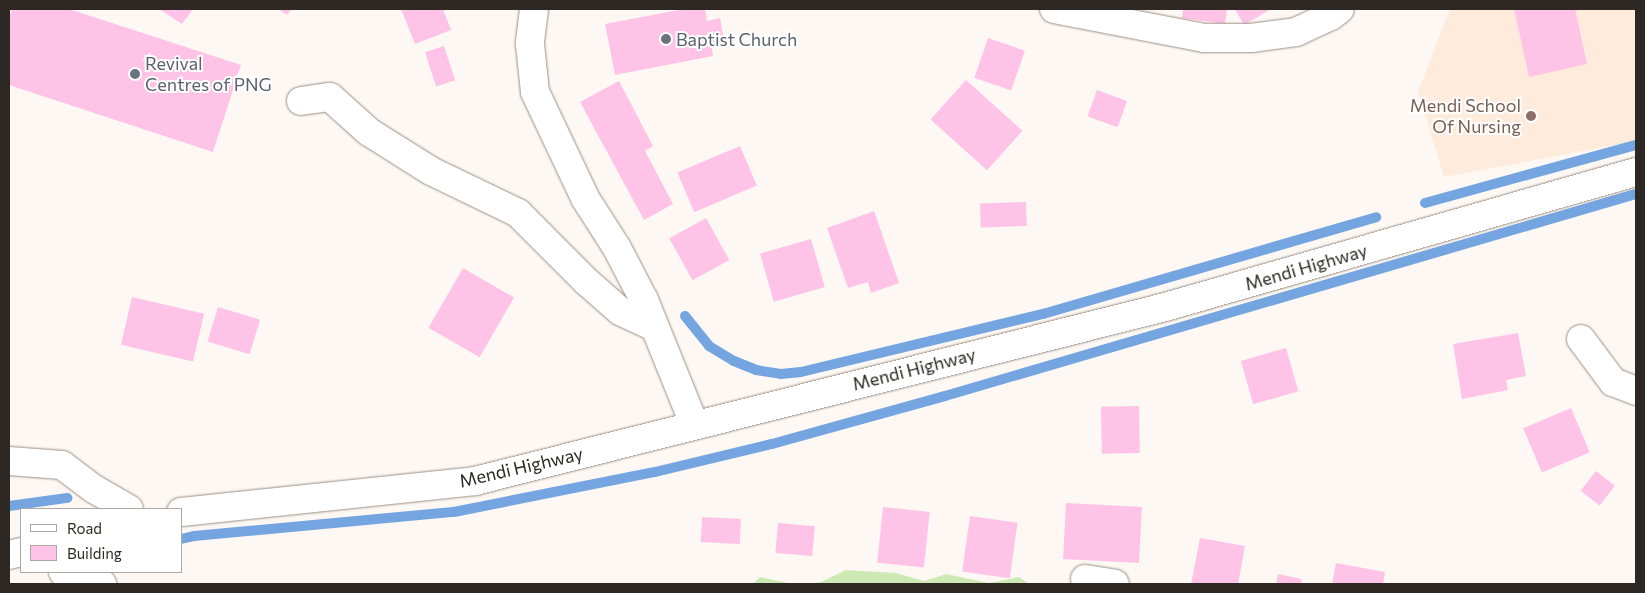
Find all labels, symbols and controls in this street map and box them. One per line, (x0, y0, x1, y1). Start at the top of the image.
place label: Baptist Church (676, 28, 797, 50)
marker: Baptist Church (660, 33, 672, 45)
place label: Revival Centres of PNG (145, 53, 272, 96)
marker: Revival Centres of PNG (129, 68, 141, 80)
place label: Mendi School Of Nursing (1410, 95, 1521, 138)
marker: Mendi School Of Nursing (1525, 110, 1537, 122)
street label: Mendi Highway (1242, 239, 1370, 295)
street label: Mendi Highway (850, 343, 978, 395)
street label: Mendi Highway (457, 442, 585, 492)
legend (20, 508, 182, 573)
text: Road (67, 519, 102, 537)
text: Building (67, 544, 122, 562)

